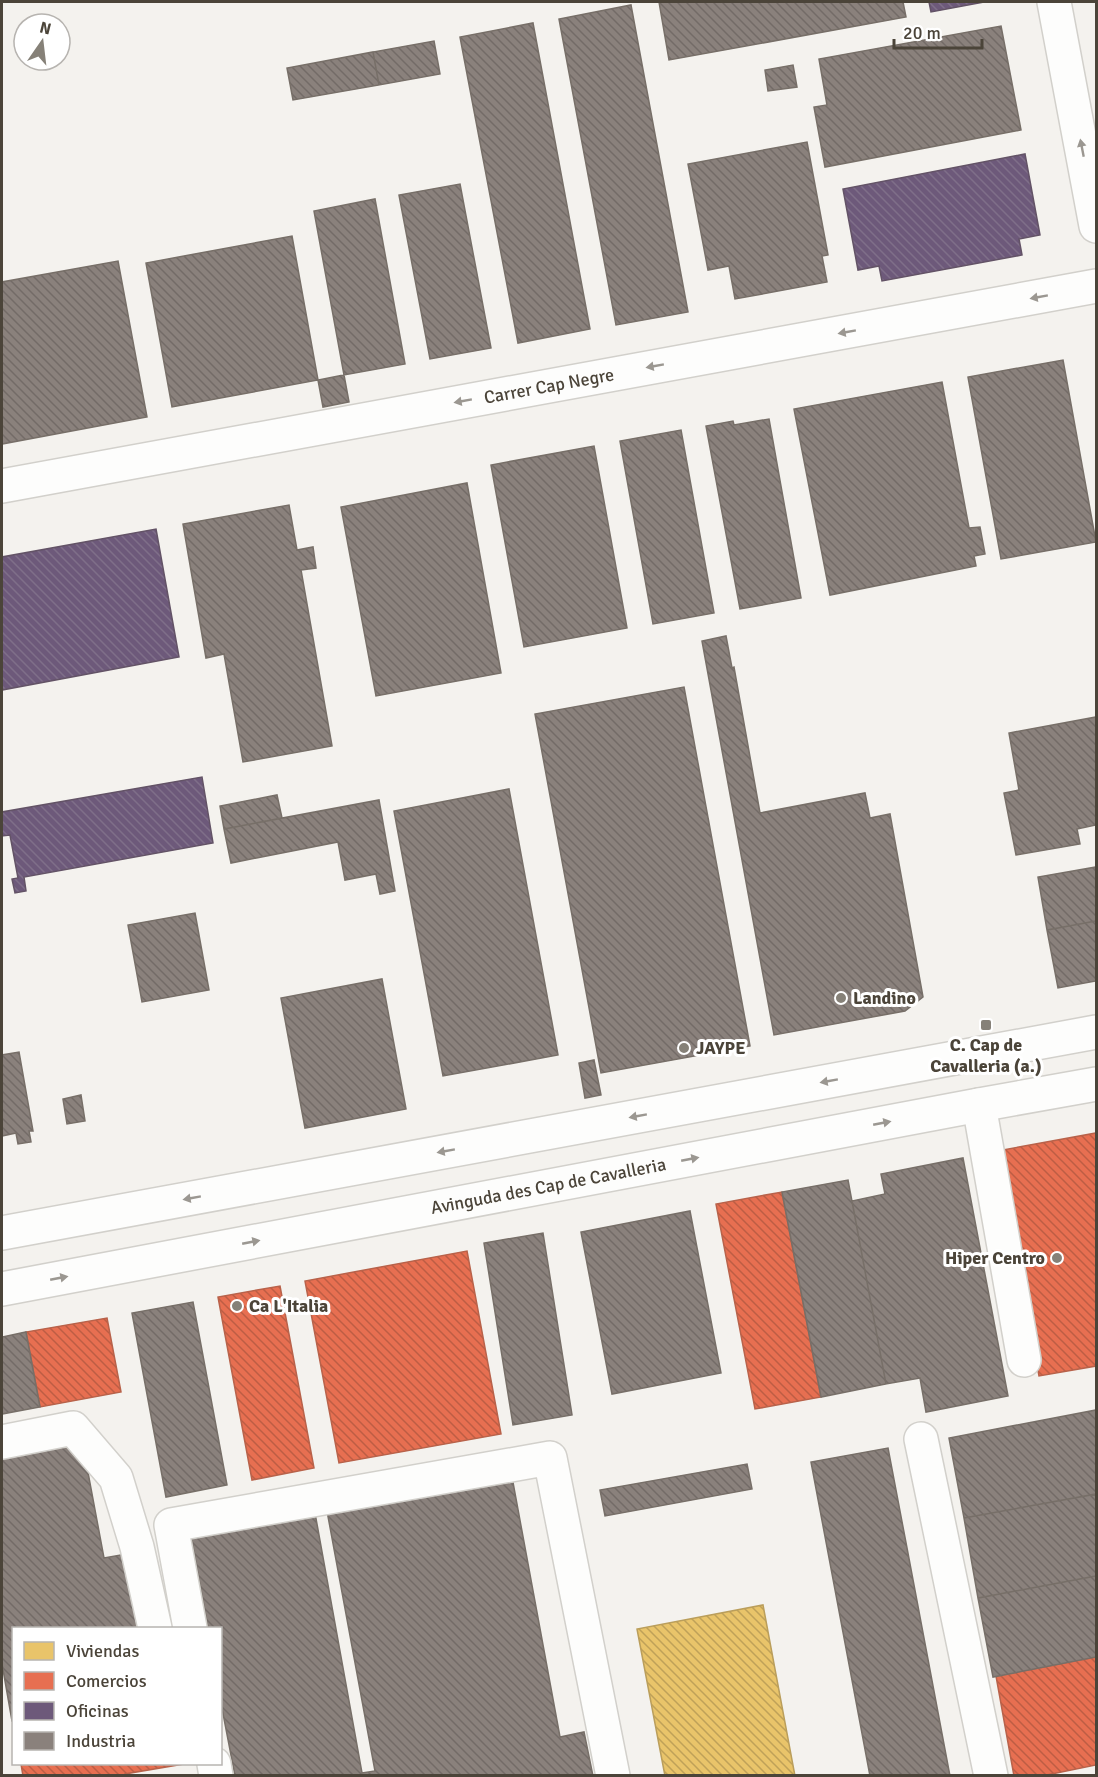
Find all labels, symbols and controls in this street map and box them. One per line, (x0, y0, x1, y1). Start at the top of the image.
north arrow (12, 12, 72, 72)
scale bar (894, 12, 982, 50)
text: N (38, 17, 53, 39)
text: 20 m (903, 22, 941, 44)
one-way arrow (1077, 138, 1086, 157)
one-way arrow (1029, 292, 1048, 301)
one-way arrow (837, 327, 856, 336)
one-way arrow (646, 362, 665, 371)
street label: Carrer Cap Negre (482, 363, 616, 409)
one-way arrow (454, 397, 473, 406)
place label: Landino (853, 987, 916, 1009)
marker: Landino (834, 991, 848, 1005)
marker: C. Cap de Cavalleria (a.) (979, 1018, 993, 1032)
place label: C. Cap de Cavalleria (a.) (930, 1034, 1042, 1077)
place label: JAYPE (696, 1037, 745, 1059)
marker: JAYPE (677, 1041, 691, 1055)
one-way arrow (820, 1077, 839, 1086)
one-way arrow (628, 1112, 647, 1121)
one-way arrow (872, 1118, 891, 1127)
one-way arrow (436, 1147, 455, 1156)
street label: Avinguda des Cap de Cavalleria (429, 1153, 668, 1219)
one-way arrow (681, 1154, 700, 1163)
one-way arrow (182, 1194, 201, 1203)
one-way arrow (241, 1237, 260, 1246)
place label: Hiper Centro (945, 1247, 1045, 1269)
marker: Hiper Centro (1050, 1251, 1064, 1265)
one-way arrow (50, 1273, 69, 1282)
place label: Ca L'Italia (249, 1295, 328, 1317)
marker: Ca L'Italia (230, 1299, 244, 1313)
legend (12, 1627, 222, 1765)
text: Viviendas (66, 1640, 139, 1662)
text: Comercios (66, 1670, 147, 1692)
text: Oficinas (66, 1700, 129, 1722)
text: Industria (66, 1730, 136, 1752)

